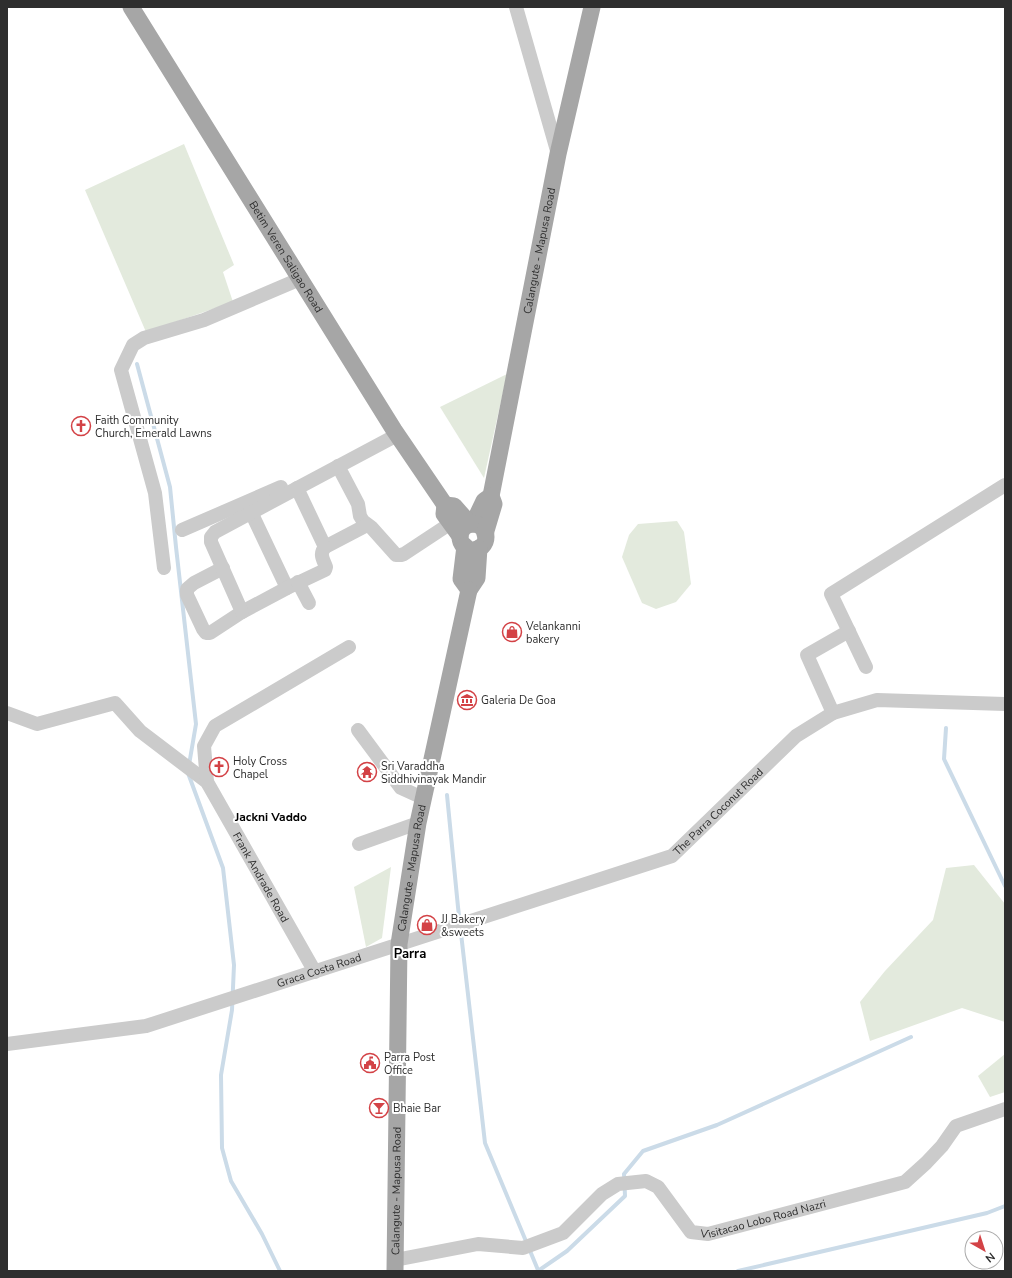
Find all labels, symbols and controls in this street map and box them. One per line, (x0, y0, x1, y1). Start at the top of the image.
street label: Calangute - Mapusa Road (520, 186, 559, 315)
street label: Betim Veren Saligao Road (245, 198, 326, 316)
place label: Faith Community Church, Emerald Lawns (95, 413, 212, 441)
church icon: Faith Community Church, Emerald Lawns (70, 415, 92, 437)
place label: Velankanni bakery (525, 619, 580, 647)
shop icon: Velankanni bakery (501, 621, 523, 643)
museum icon: Galeria De Goa (456, 689, 478, 711)
place label: Galeria De Goa (481, 693, 556, 708)
place label: Holy Cross Chapel (233, 754, 287, 782)
church icon: Holy Cross Chapel (208, 756, 230, 778)
place label: Sri Varaddha Siddhivinayak Mandir (381, 759, 486, 787)
temple icon: Sri Varaddha Siddhivinayak Mandir (356, 761, 378, 783)
street label: The Parra Coconut Road (670, 765, 767, 859)
street label: Calangute - Mapusa Road (394, 803, 430, 933)
district label: Jackni Vaddo (234, 809, 307, 825)
street label: Frank Andrade Road (229, 830, 292, 925)
place label: JJ Bakery &sweets (440, 912, 485, 940)
shop icon: JJ Bakery &sweets (416, 914, 438, 936)
district label: Parra (394, 945, 426, 963)
street label: Graca Costa Road (275, 950, 363, 991)
place label: Parra Post Office (384, 1050, 435, 1078)
public building icon: Parra Post Office (359, 1052, 381, 1074)
bar icon: Bhaie Bar (368, 1097, 390, 1119)
place label: Bhaie Bar (393, 1101, 441, 1116)
street label: Calangute - Mapusa Road (388, 1127, 405, 1255)
street label: Visitacao Lobo Road Nazri (699, 1196, 828, 1242)
north arrow (964, 1230, 1004, 1270)
text: N (982, 1249, 998, 1266)

